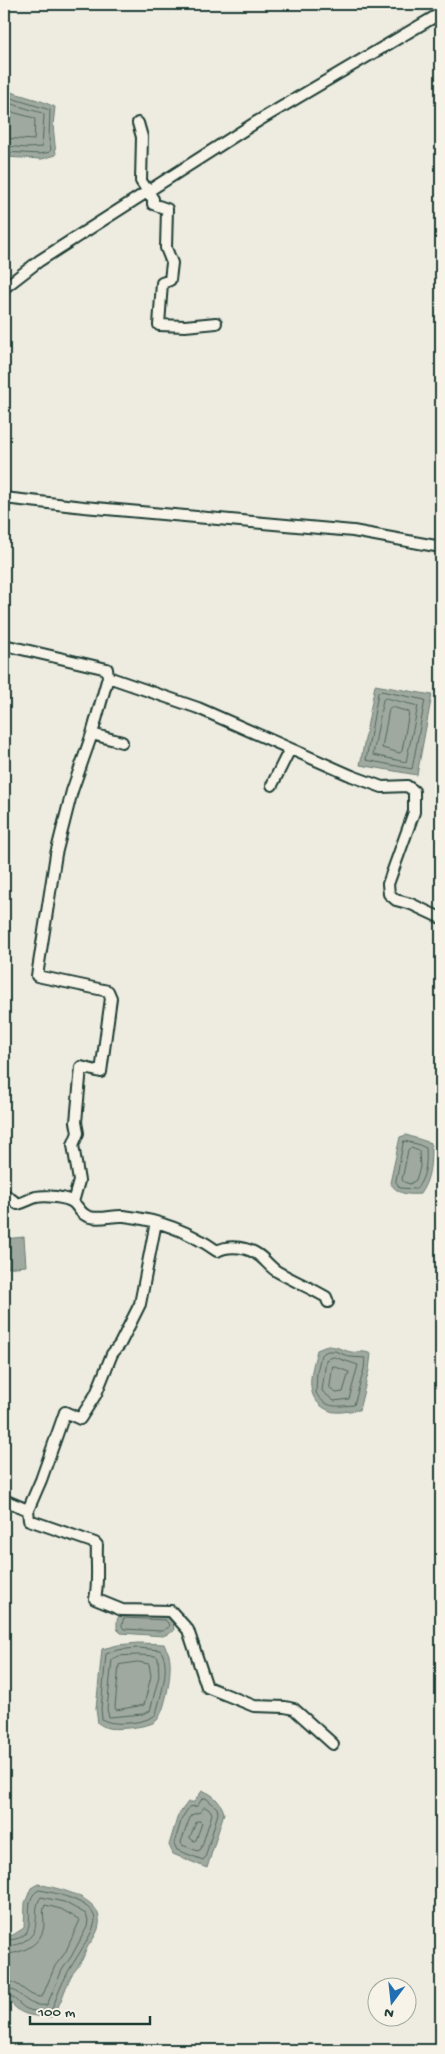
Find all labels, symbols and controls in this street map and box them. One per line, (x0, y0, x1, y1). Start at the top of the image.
north arrow (368, 1976, 418, 2026)
scale bar (30, 1994, 150, 2026)
text: N (383, 2003, 396, 2022)
text: 100 m (37, 2004, 76, 2022)

